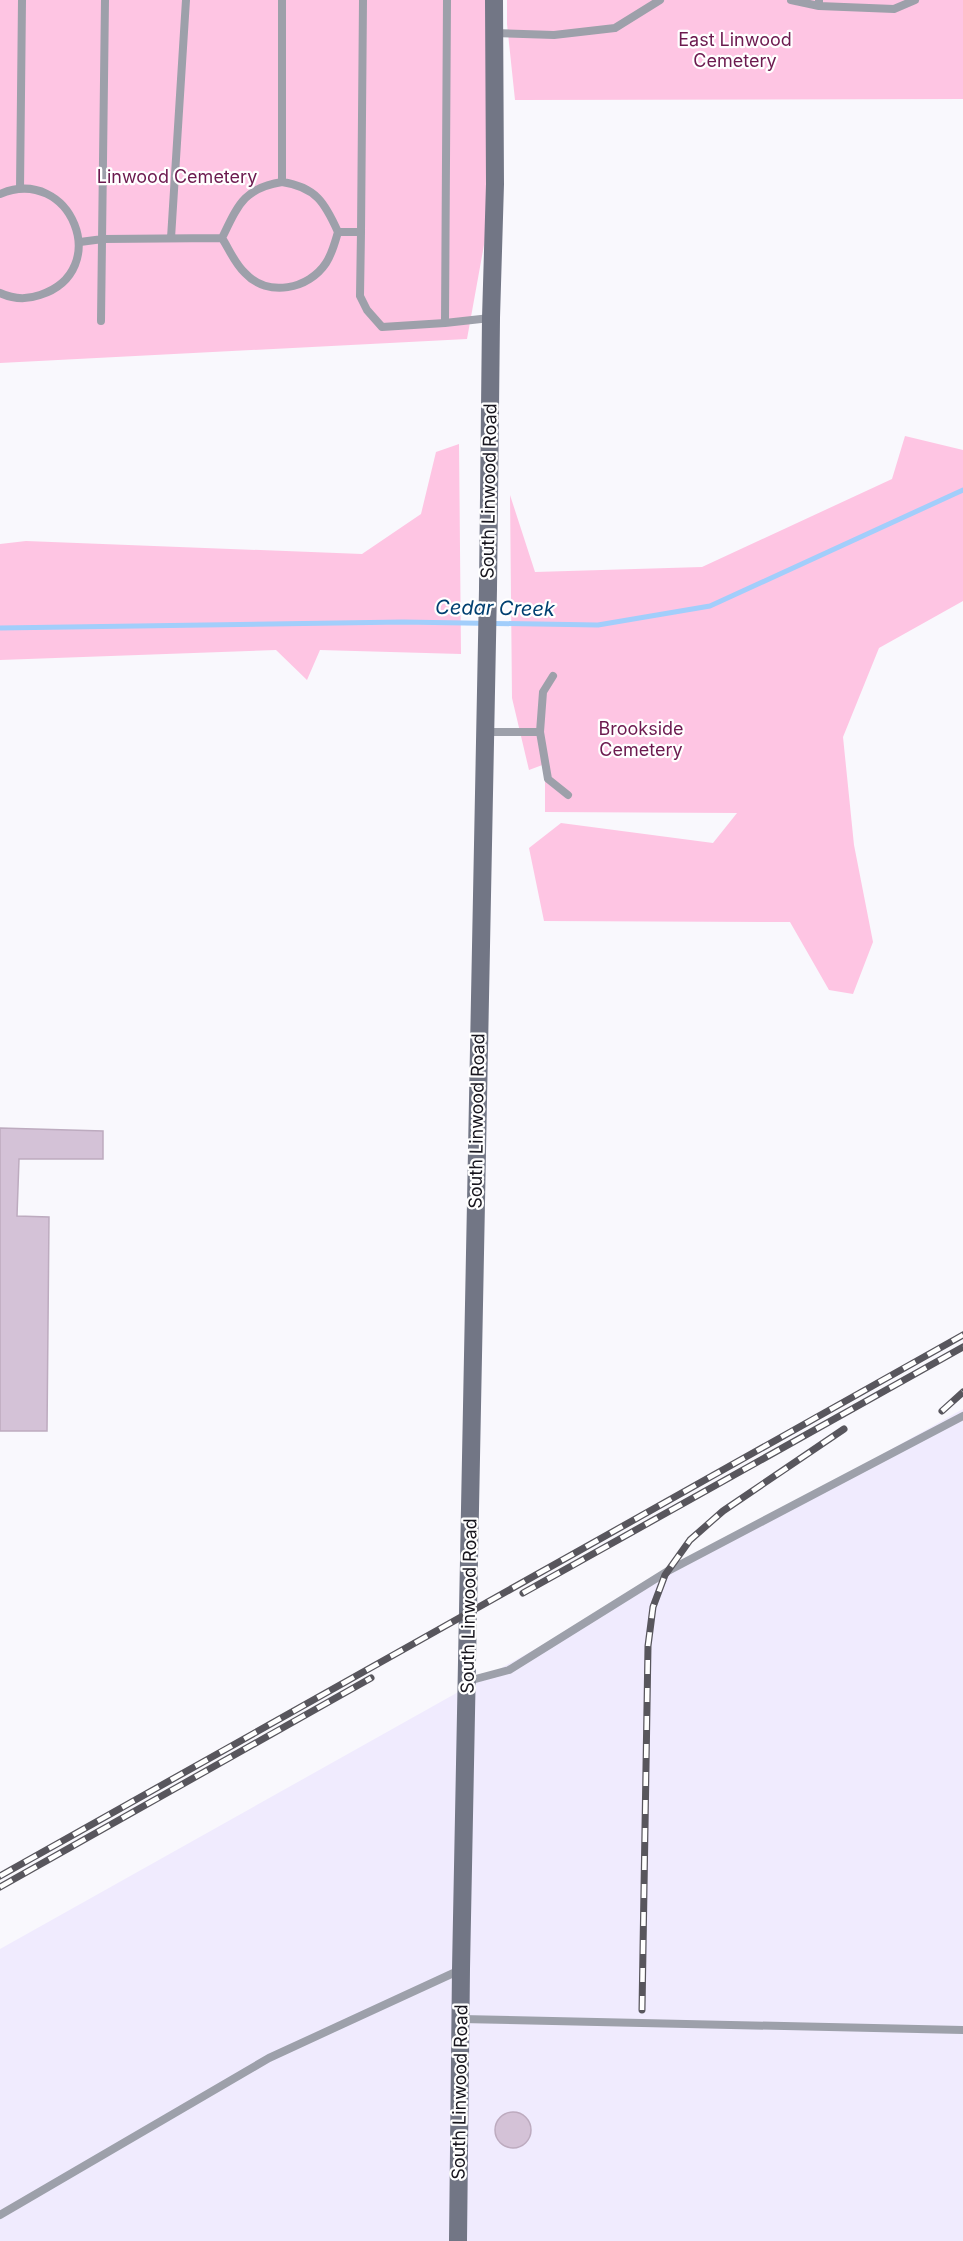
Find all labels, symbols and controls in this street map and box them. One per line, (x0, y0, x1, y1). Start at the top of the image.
park label: East Linwood Cemetery (678, 29, 792, 71)
park label: Linwood Cemetery (97, 166, 257, 187)
street label: South Linwood Road (476, 403, 501, 579)
water label: Cedar Creek (435, 595, 556, 621)
park label: Brookside Cemetery (598, 718, 684, 760)
street label: South Linwood Road (464, 1033, 489, 1209)
street label: South Linwood Road (456, 1518, 481, 1694)
street label: South Linwood Road (447, 2004, 472, 2180)

